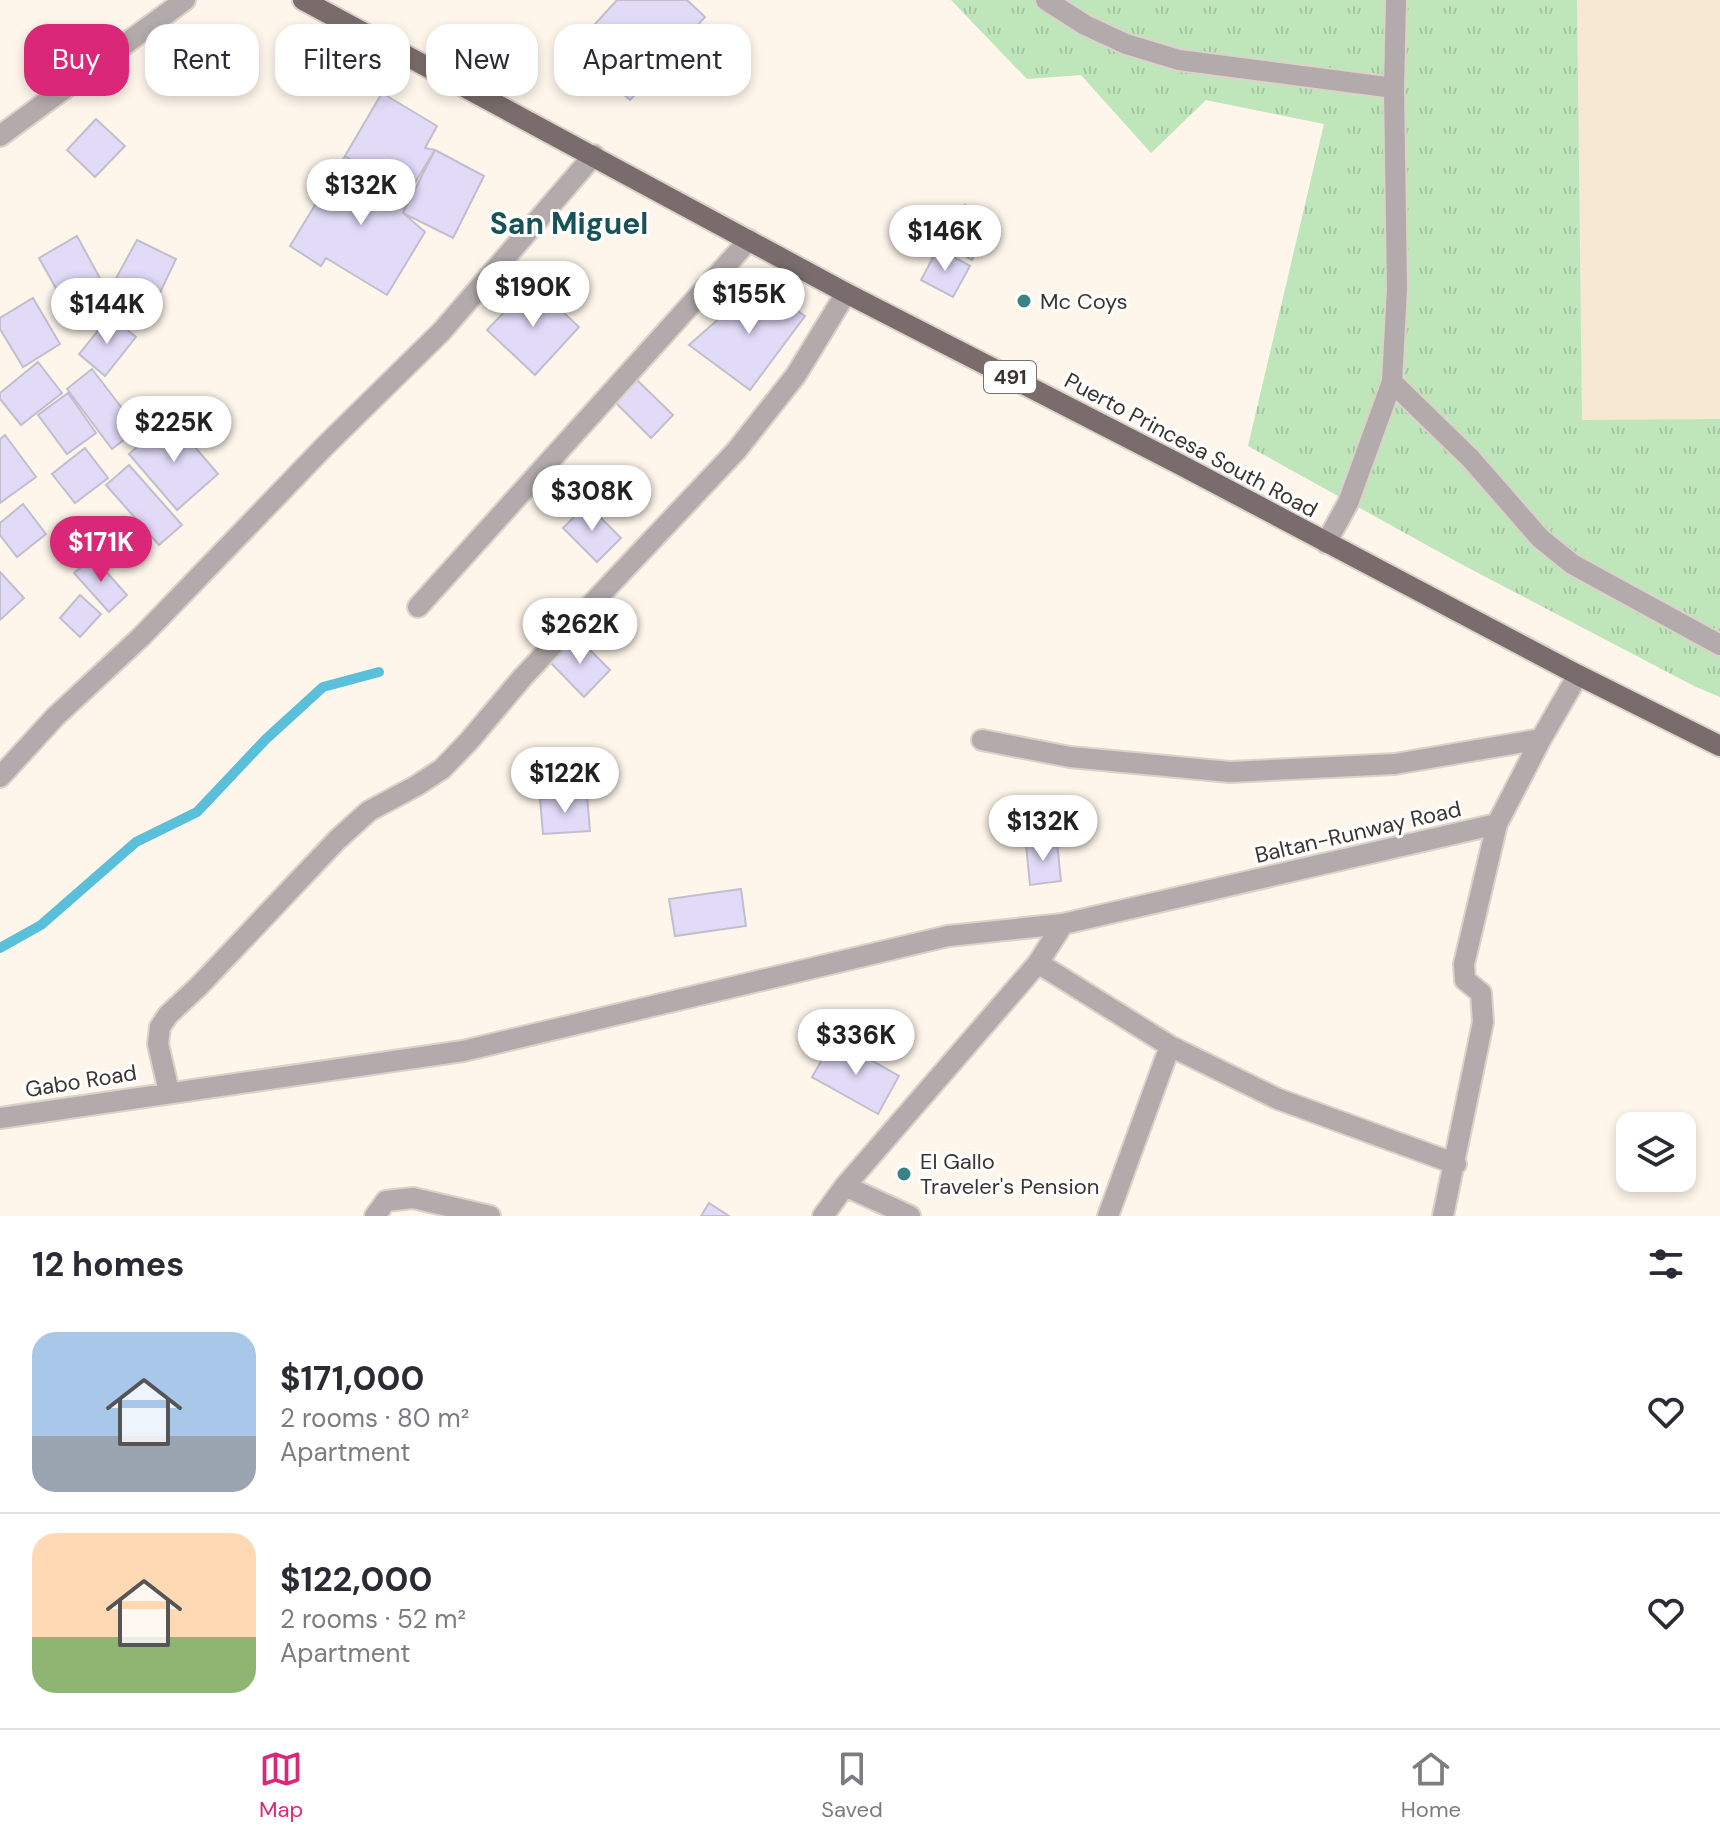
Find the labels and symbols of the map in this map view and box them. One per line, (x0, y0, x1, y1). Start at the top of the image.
pin: $132K (305, 159, 417, 227)
district label: San Miguel (490, 204, 648, 243)
pin: $146K (889, 205, 1001, 273)
pin: $190K (477, 261, 589, 329)
pin: $155K (693, 268, 805, 336)
pin: $144K (51, 278, 163, 346)
place label: Mc Coys (1040, 287, 1128, 316)
marker: Mc Coys (1015, 292, 1033, 310)
road number: 491 (984, 361, 1036, 393)
street label: Puerto Princesa South Road (1059, 366, 1323, 524)
pin: $225K (118, 396, 230, 464)
pin: $308K (536, 465, 648, 533)
pin: $171K (45, 516, 157, 584)
pin: $262K (524, 598, 636, 666)
pin: $122K (509, 747, 621, 815)
street label: Baltan-Runway Road (1252, 794, 1464, 870)
pin: $132K (987, 795, 1099, 863)
pin: $336K (800, 1009, 912, 1077)
street label: Gabo Road (23, 1058, 139, 1104)
place label: El Gallo Traveler's Pension (920, 1147, 1100, 1201)
marker: El Gallo Traveler's Pension (895, 1165, 913, 1183)

